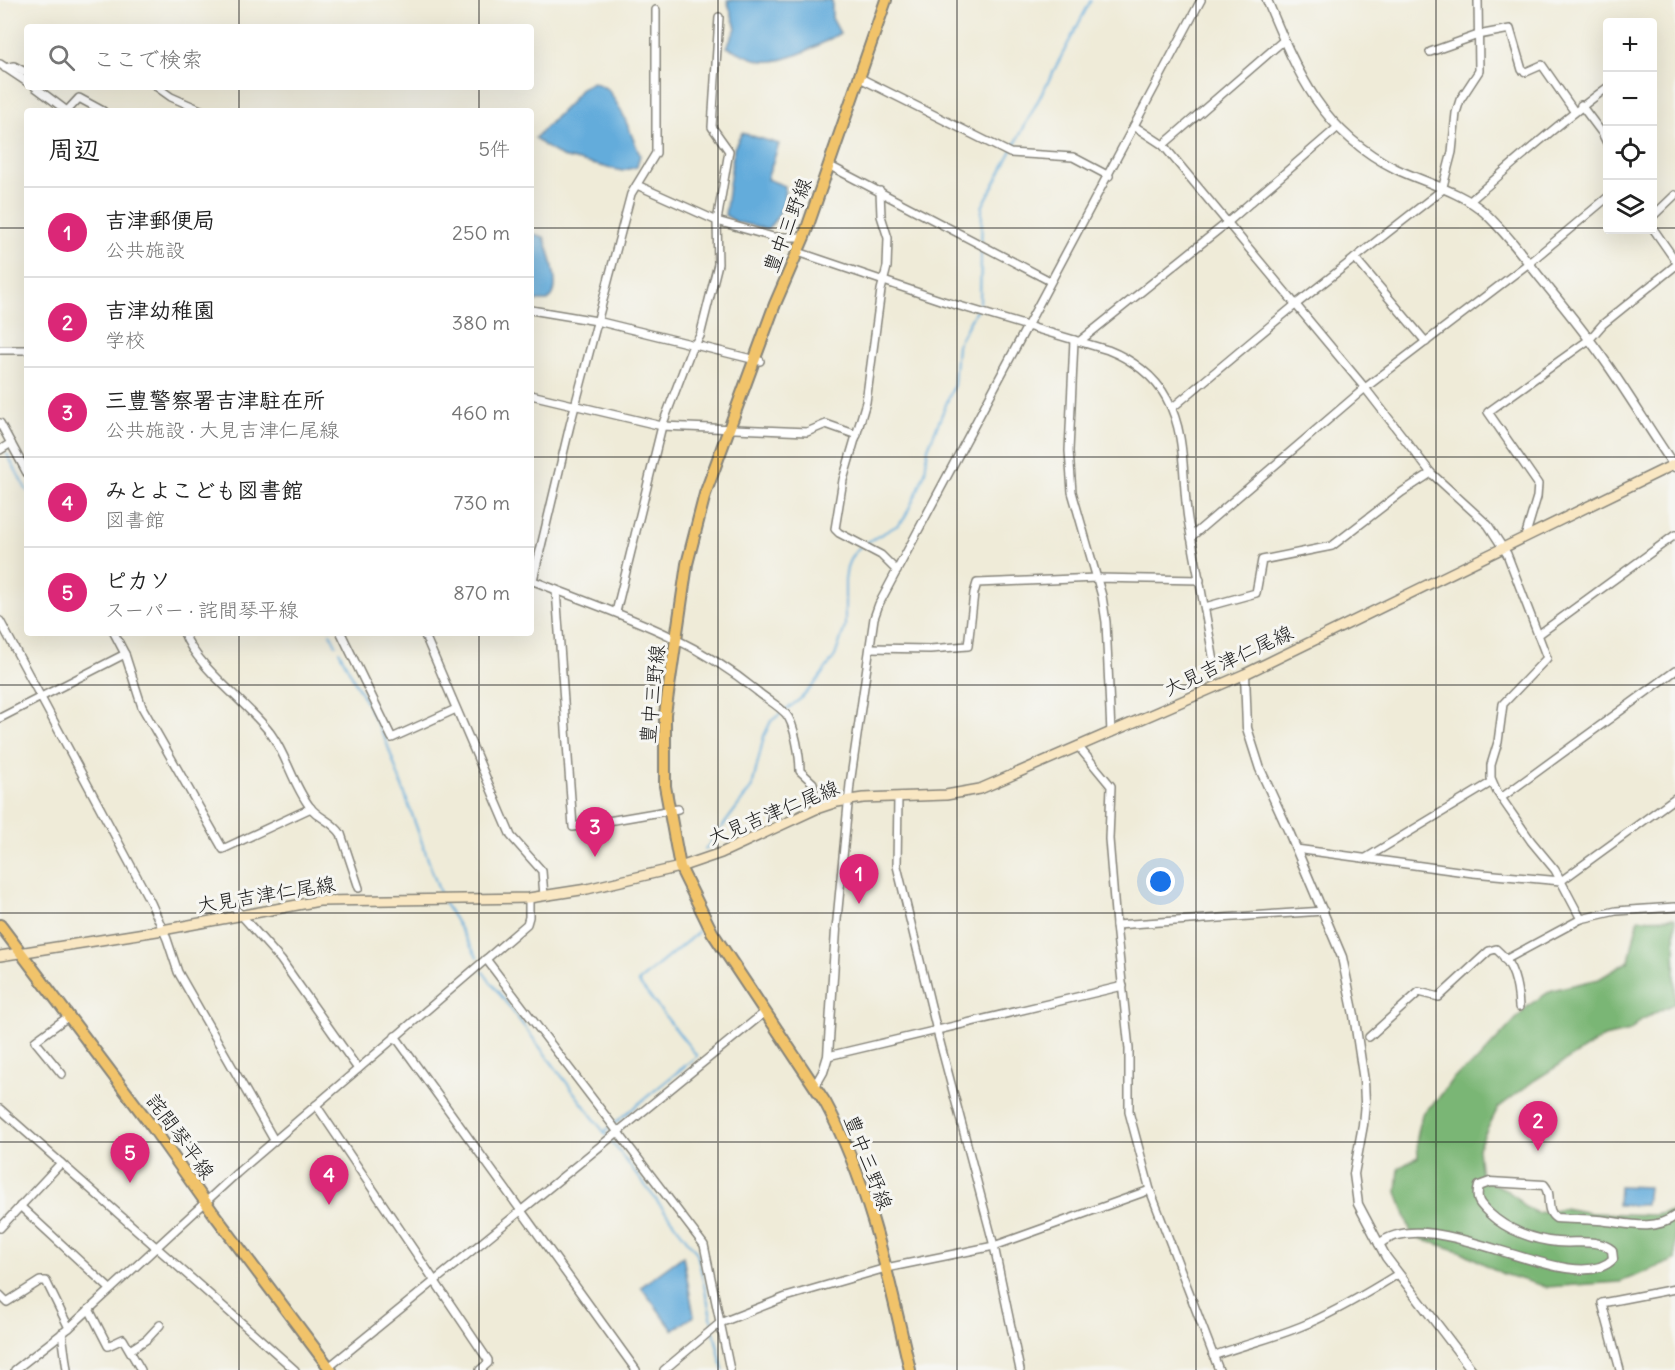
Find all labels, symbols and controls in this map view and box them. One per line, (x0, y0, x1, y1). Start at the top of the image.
map controls (1603, 18, 1657, 234)
button: + (1603, 18, 1657, 72)
search box (24, 24, 534, 90)
icon: search (45, 41, 78, 74)
text: ここで検索 (93, 45, 203, 73)
button: − (1603, 72, 1657, 126)
button: locate (1603, 126, 1657, 180)
text: 周辺 (48, 133, 100, 166)
text: 5件 (479, 136, 510, 161)
street label: 豊中三野線 (757, 174, 817, 276)
button: layers (1603, 180, 1657, 234)
text: 吉津郵便局 (105, 206, 215, 234)
text: 1 (64, 220, 71, 245)
text: 250 m (452, 220, 510, 245)
text: 公共施設 (105, 237, 185, 262)
text: 吉津幼稚園 (105, 296, 215, 324)
text: 2 (62, 310, 73, 335)
text: 380 m (452, 310, 510, 335)
text: 学校 (105, 327, 145, 352)
text: 三豊警察署吉津駐在所 (105, 386, 325, 414)
text: 3 (62, 400, 73, 425)
text: 460 m (451, 400, 510, 425)
text: 公共施設 · 大見吉津仁尾線 (105, 417, 339, 442)
text: みとよこども図書館 (105, 476, 303, 504)
text: 4 (62, 490, 73, 515)
text: 730 m (453, 490, 510, 515)
text: 図書館 (105, 507, 165, 532)
text: ピカソ (105, 566, 171, 594)
text: 5 (62, 580, 73, 605)
text: 870 m (453, 580, 510, 605)
text: スーパー · 詫間琴平線 (105, 597, 298, 622)
street label: 大見吉津仁尾線 (1159, 619, 1297, 701)
street label: 豊中三野線 (634, 643, 670, 745)
street label: 大見吉津仁尾線 (703, 774, 843, 850)
pin: 3 (576, 808, 614, 857)
pin: 1 (840, 854, 878, 904)
your location (1146, 867, 1175, 896)
street label: 大見吉津仁尾線 (195, 871, 337, 917)
street label: 詫間琴平線 (141, 1088, 221, 1184)
pin: 2 (1518, 1102, 1558, 1151)
street label: 豊中三野線 (839, 1111, 899, 1213)
pin: 5 (110, 1134, 150, 1183)
pin: 4 (310, 1156, 348, 1205)

